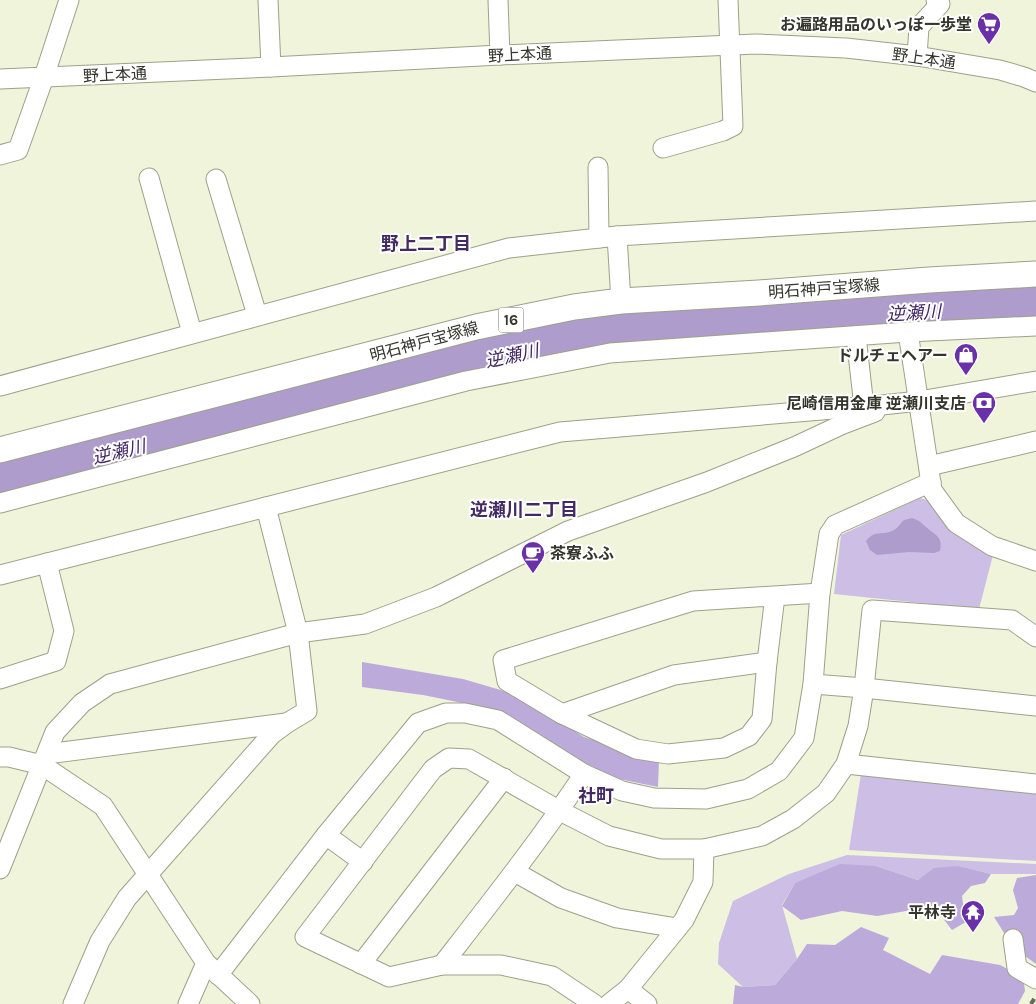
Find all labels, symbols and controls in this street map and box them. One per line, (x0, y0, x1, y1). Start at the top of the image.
supermarket icon: お遍路用品のいっぽ一歩堂 (976, 11, 1002, 45)
place label: お遍路用品のいっぽ一歩堂 (780, 15, 972, 34)
street label: 野上本通 (488, 43, 552, 66)
street label: 野上本通 (891, 45, 957, 72)
street label: 野上本通 (83, 63, 147, 86)
district label: 野上二丁目 (381, 233, 471, 255)
street label: 明石神戸宝塚線 (768, 275, 881, 302)
water label: 逆瀬川 (886, 300, 944, 325)
road number: 16 (498, 308, 524, 332)
street label: 明石神戸宝塚線 (368, 318, 481, 365)
water label: 逆瀬川 (483, 339, 543, 372)
shop icon: ドルチェヘアー (953, 342, 979, 376)
place label: ドルチェヘアー (837, 346, 948, 365)
bank icon: 尼崎信用金庫 逆瀬川支店 (971, 390, 997, 424)
place label: 尼崎信用金庫 逆瀬川支店 (786, 394, 966, 413)
water label: 逆瀬川 (90, 435, 150, 469)
district label: 逆瀬川二丁目 (470, 499, 578, 521)
cafe icon: 茶寮ふふ (520, 540, 546, 574)
place label: 茶寮ふふ (550, 544, 614, 563)
district label: 社町 (578, 785, 614, 807)
temple icon: 平林寺 (960, 899, 986, 933)
place label: 平林寺 (908, 903, 956, 922)

